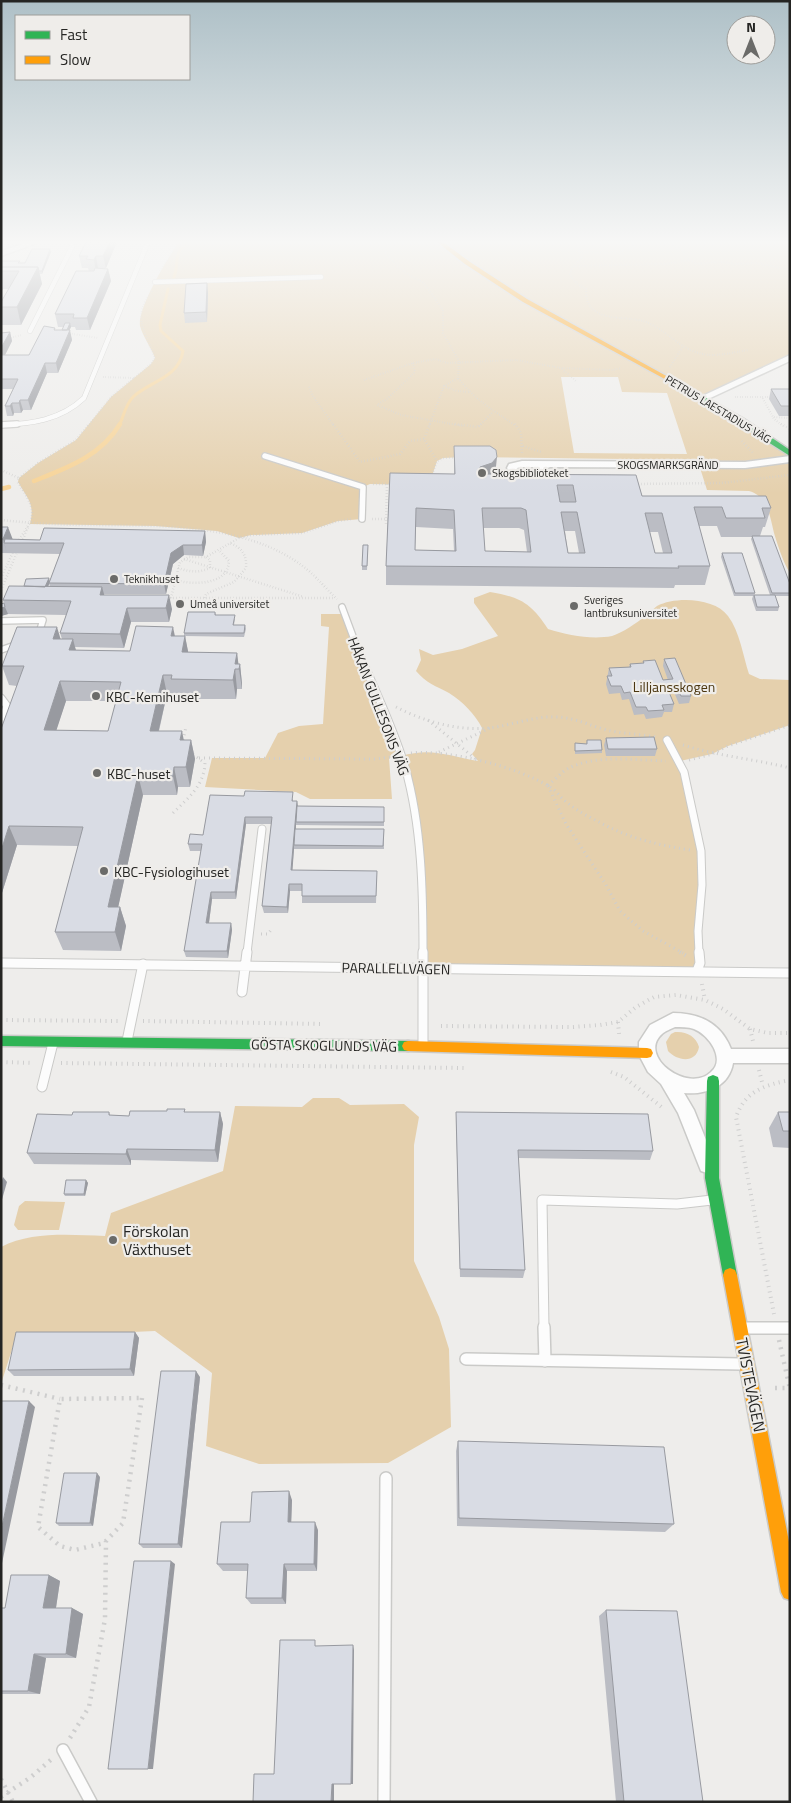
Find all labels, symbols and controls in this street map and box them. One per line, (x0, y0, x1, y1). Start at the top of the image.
legend (15, 15, 190, 80)
north arrow (726, 15, 776, 65)
text: N (746, 16, 756, 37)
text: Fast (60, 23, 88, 46)
text: Slow (60, 48, 91, 71)
street label: PETRUS LAESTADIUS VÄG (662, 371, 774, 447)
street label: SKOGSMARKSGRÄND (617, 457, 719, 473)
place label: Skogsbiblioteket (492, 465, 568, 481)
marker: Skogsbiblioteket (476, 467, 488, 479)
place label: Teknikhuset (124, 571, 180, 587)
marker: Teknikhuset (108, 573, 120, 585)
place label: Sveriges lantbruksuniversitet (584, 592, 677, 621)
place label: Umeå universitet (190, 596, 269, 612)
marker: Umeå universitet (174, 598, 186, 610)
marker: Sveriges lantbruksuniversitet (568, 600, 580, 612)
street label: HÅKAN GULLESONS VÄG (343, 634, 415, 778)
park label: Lilljansskogen (633, 676, 715, 697)
place label: KBC-Kemihuset (106, 686, 199, 707)
marker: KBC-Kemihuset (90, 690, 102, 702)
place label: KBC-huset (107, 763, 170, 784)
marker: KBC-huset (91, 767, 103, 779)
place label: KBC-Fysiologihuset (114, 861, 229, 882)
marker: KBC-Fysiologihuset (98, 865, 110, 877)
street label: PARALLELLVÄGEN (342, 957, 450, 979)
street label: GÖSTA SKOGLUNDS VÄG (251, 1033, 397, 1057)
place label: Förskolan Växthuset (123, 1219, 191, 1261)
marker: Förskolan Växthuset (107, 1234, 119, 1246)
street label: TVISTEVÄGEN (730, 1336, 772, 1434)

